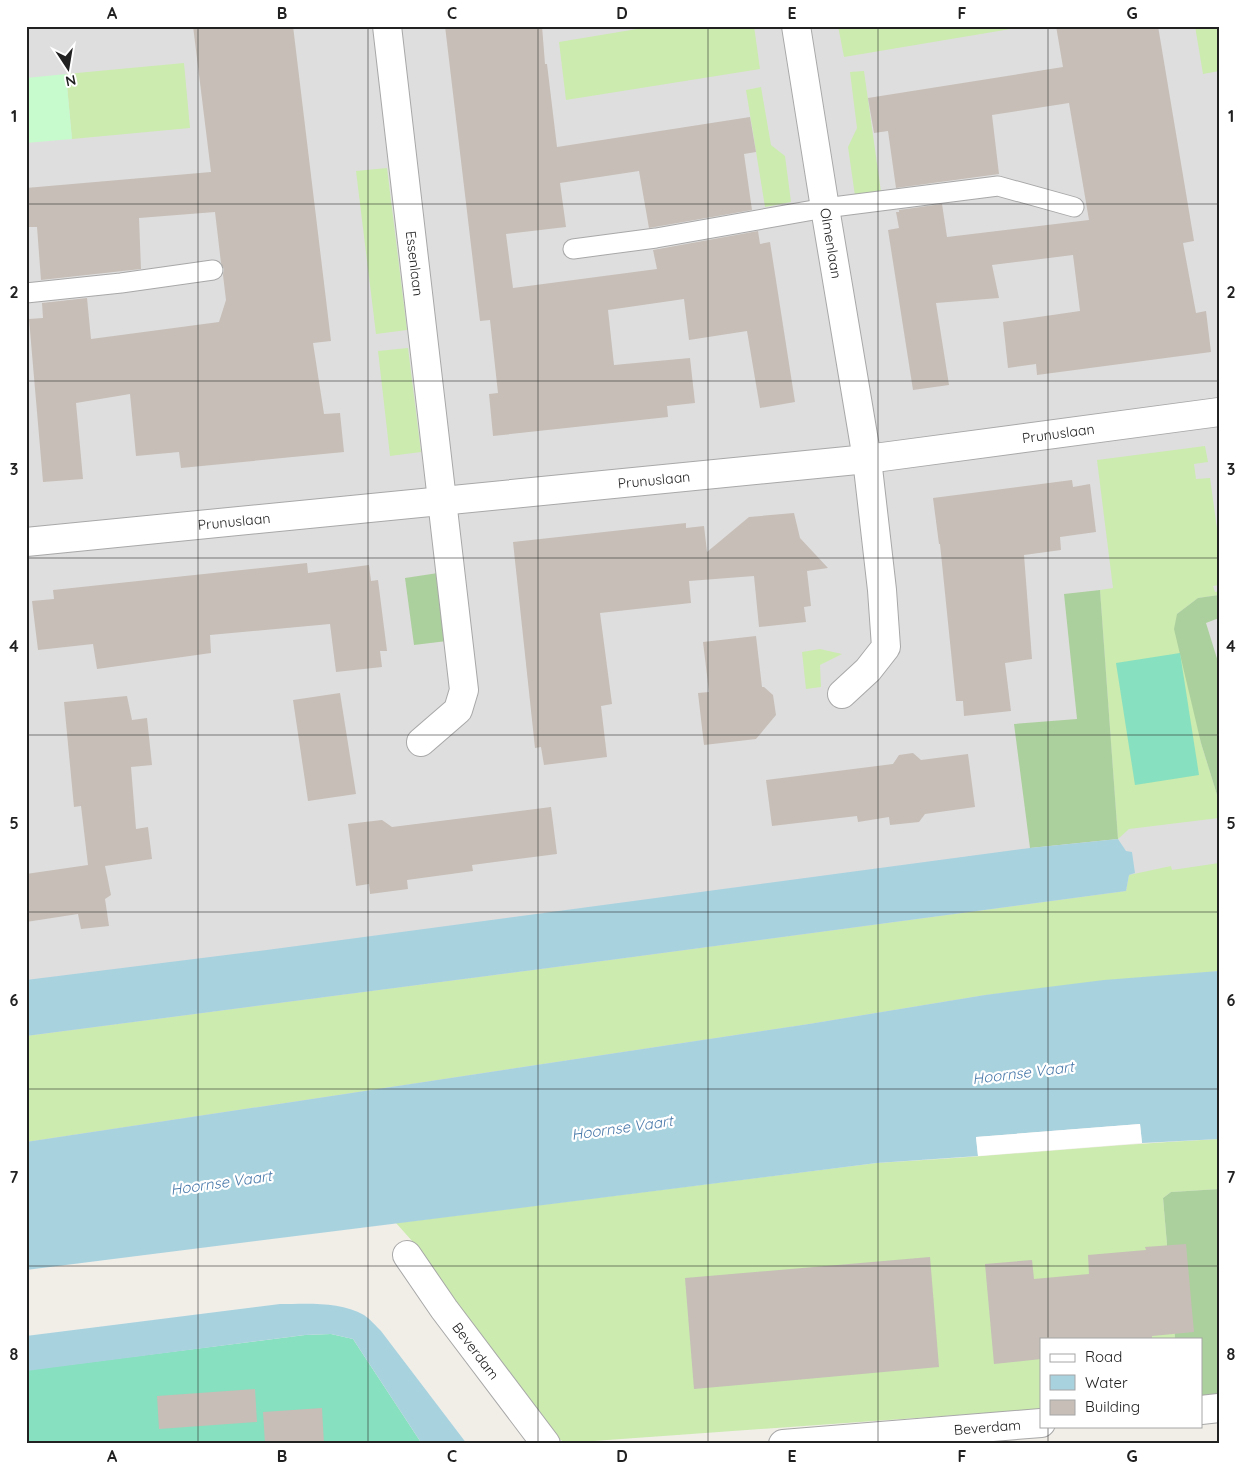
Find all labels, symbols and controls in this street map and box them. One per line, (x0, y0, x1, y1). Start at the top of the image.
text: A (107, 3, 118, 23)
text: B (277, 3, 287, 23)
text: C (447, 3, 457, 23)
text: D (616, 3, 628, 23)
text: E (787, 3, 797, 23)
text: F (958, 3, 967, 23)
text: G (1126, 3, 1138, 23)
north arrow (42, 42, 92, 92)
text: N (64, 71, 78, 91)
text: 1 (11, 106, 17, 126)
text: 1 (1228, 106, 1234, 126)
street label: Olmenlaan (816, 207, 846, 280)
street label: Essenlaan (402, 230, 427, 297)
text: 2 (9, 282, 19, 302)
text: 2 (1226, 282, 1236, 302)
street label: Prunuslaan (1021, 420, 1095, 447)
text: 3 (10, 459, 18, 479)
text: 3 (1227, 459, 1235, 479)
street label: Prunuslaan (617, 467, 691, 493)
street label: Prunuslaan (197, 509, 271, 534)
text: 4 (9, 636, 19, 656)
text: 4 (1226, 636, 1236, 656)
text: 5 (9, 813, 19, 833)
text: 5 (1226, 813, 1236, 833)
text: 6 (10, 990, 19, 1010)
text: 6 (1227, 990, 1236, 1010)
water label: Hoornse Vaart (971, 1057, 1077, 1088)
water label: Hoornse Vaart (570, 1111, 676, 1144)
water label: Hoornse Vaart (169, 1166, 275, 1199)
text: 7 (10, 1167, 19, 1187)
text: 7 (1227, 1167, 1236, 1187)
street label: Beverdam (448, 1319, 503, 1383)
legend (1040, 1338, 1202, 1428)
text: 8 (10, 1344, 19, 1364)
text: 8 (1227, 1344, 1236, 1364)
text: Road (1085, 1347, 1122, 1366)
text: Water (1085, 1373, 1128, 1392)
text: Building (1085, 1397, 1140, 1416)
street label: Beverdam (953, 1416, 1021, 1439)
text: A (107, 1446, 118, 1466)
text: B (277, 1446, 287, 1466)
text: C (447, 1446, 457, 1466)
text: D (616, 1446, 628, 1466)
text: E (787, 1446, 797, 1466)
text: F (958, 1446, 967, 1466)
text: G (1126, 1446, 1138, 1466)

